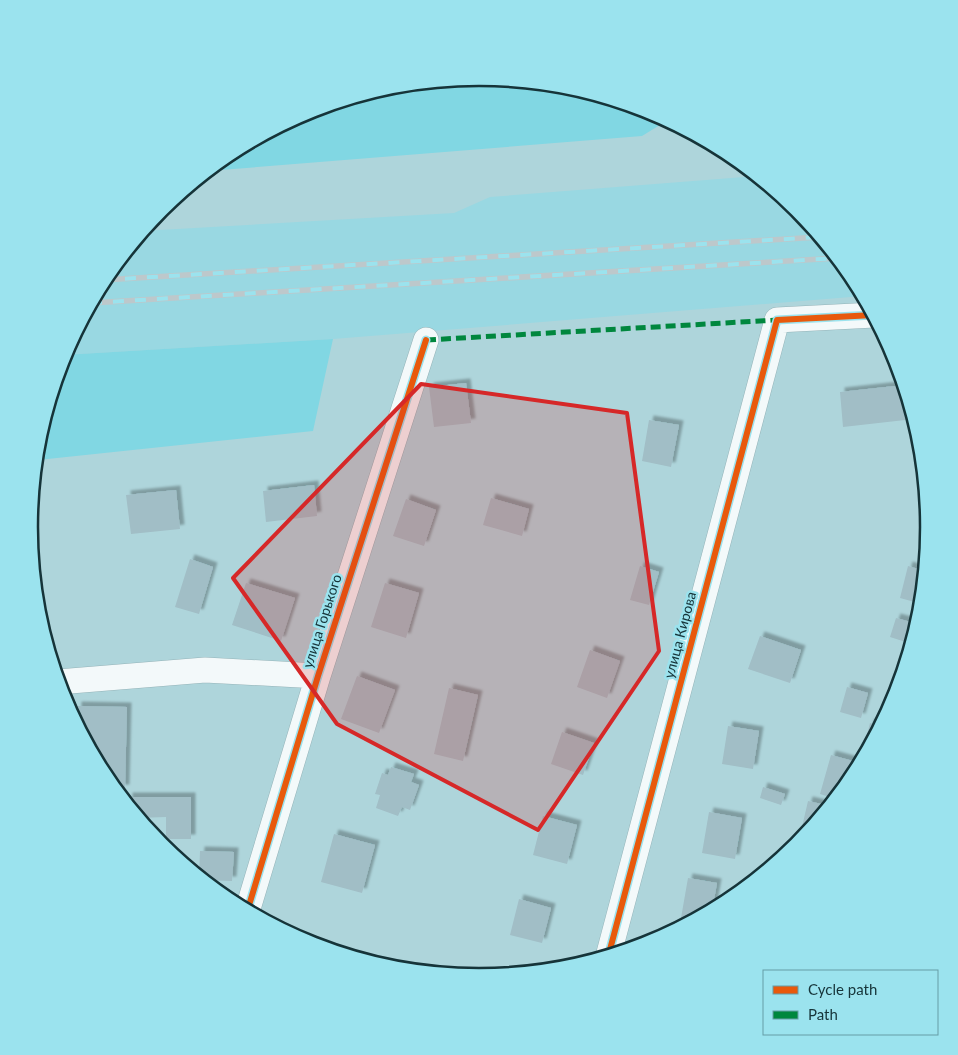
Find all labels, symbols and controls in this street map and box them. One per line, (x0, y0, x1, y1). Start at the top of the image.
street label: улица Горького (298, 572, 345, 670)
street label: улица Кирова (660, 590, 699, 680)
legend (763, 970, 938, 1035)
text: Cycle path (808, 980, 877, 998)
text: Path (808, 1005, 838, 1023)

